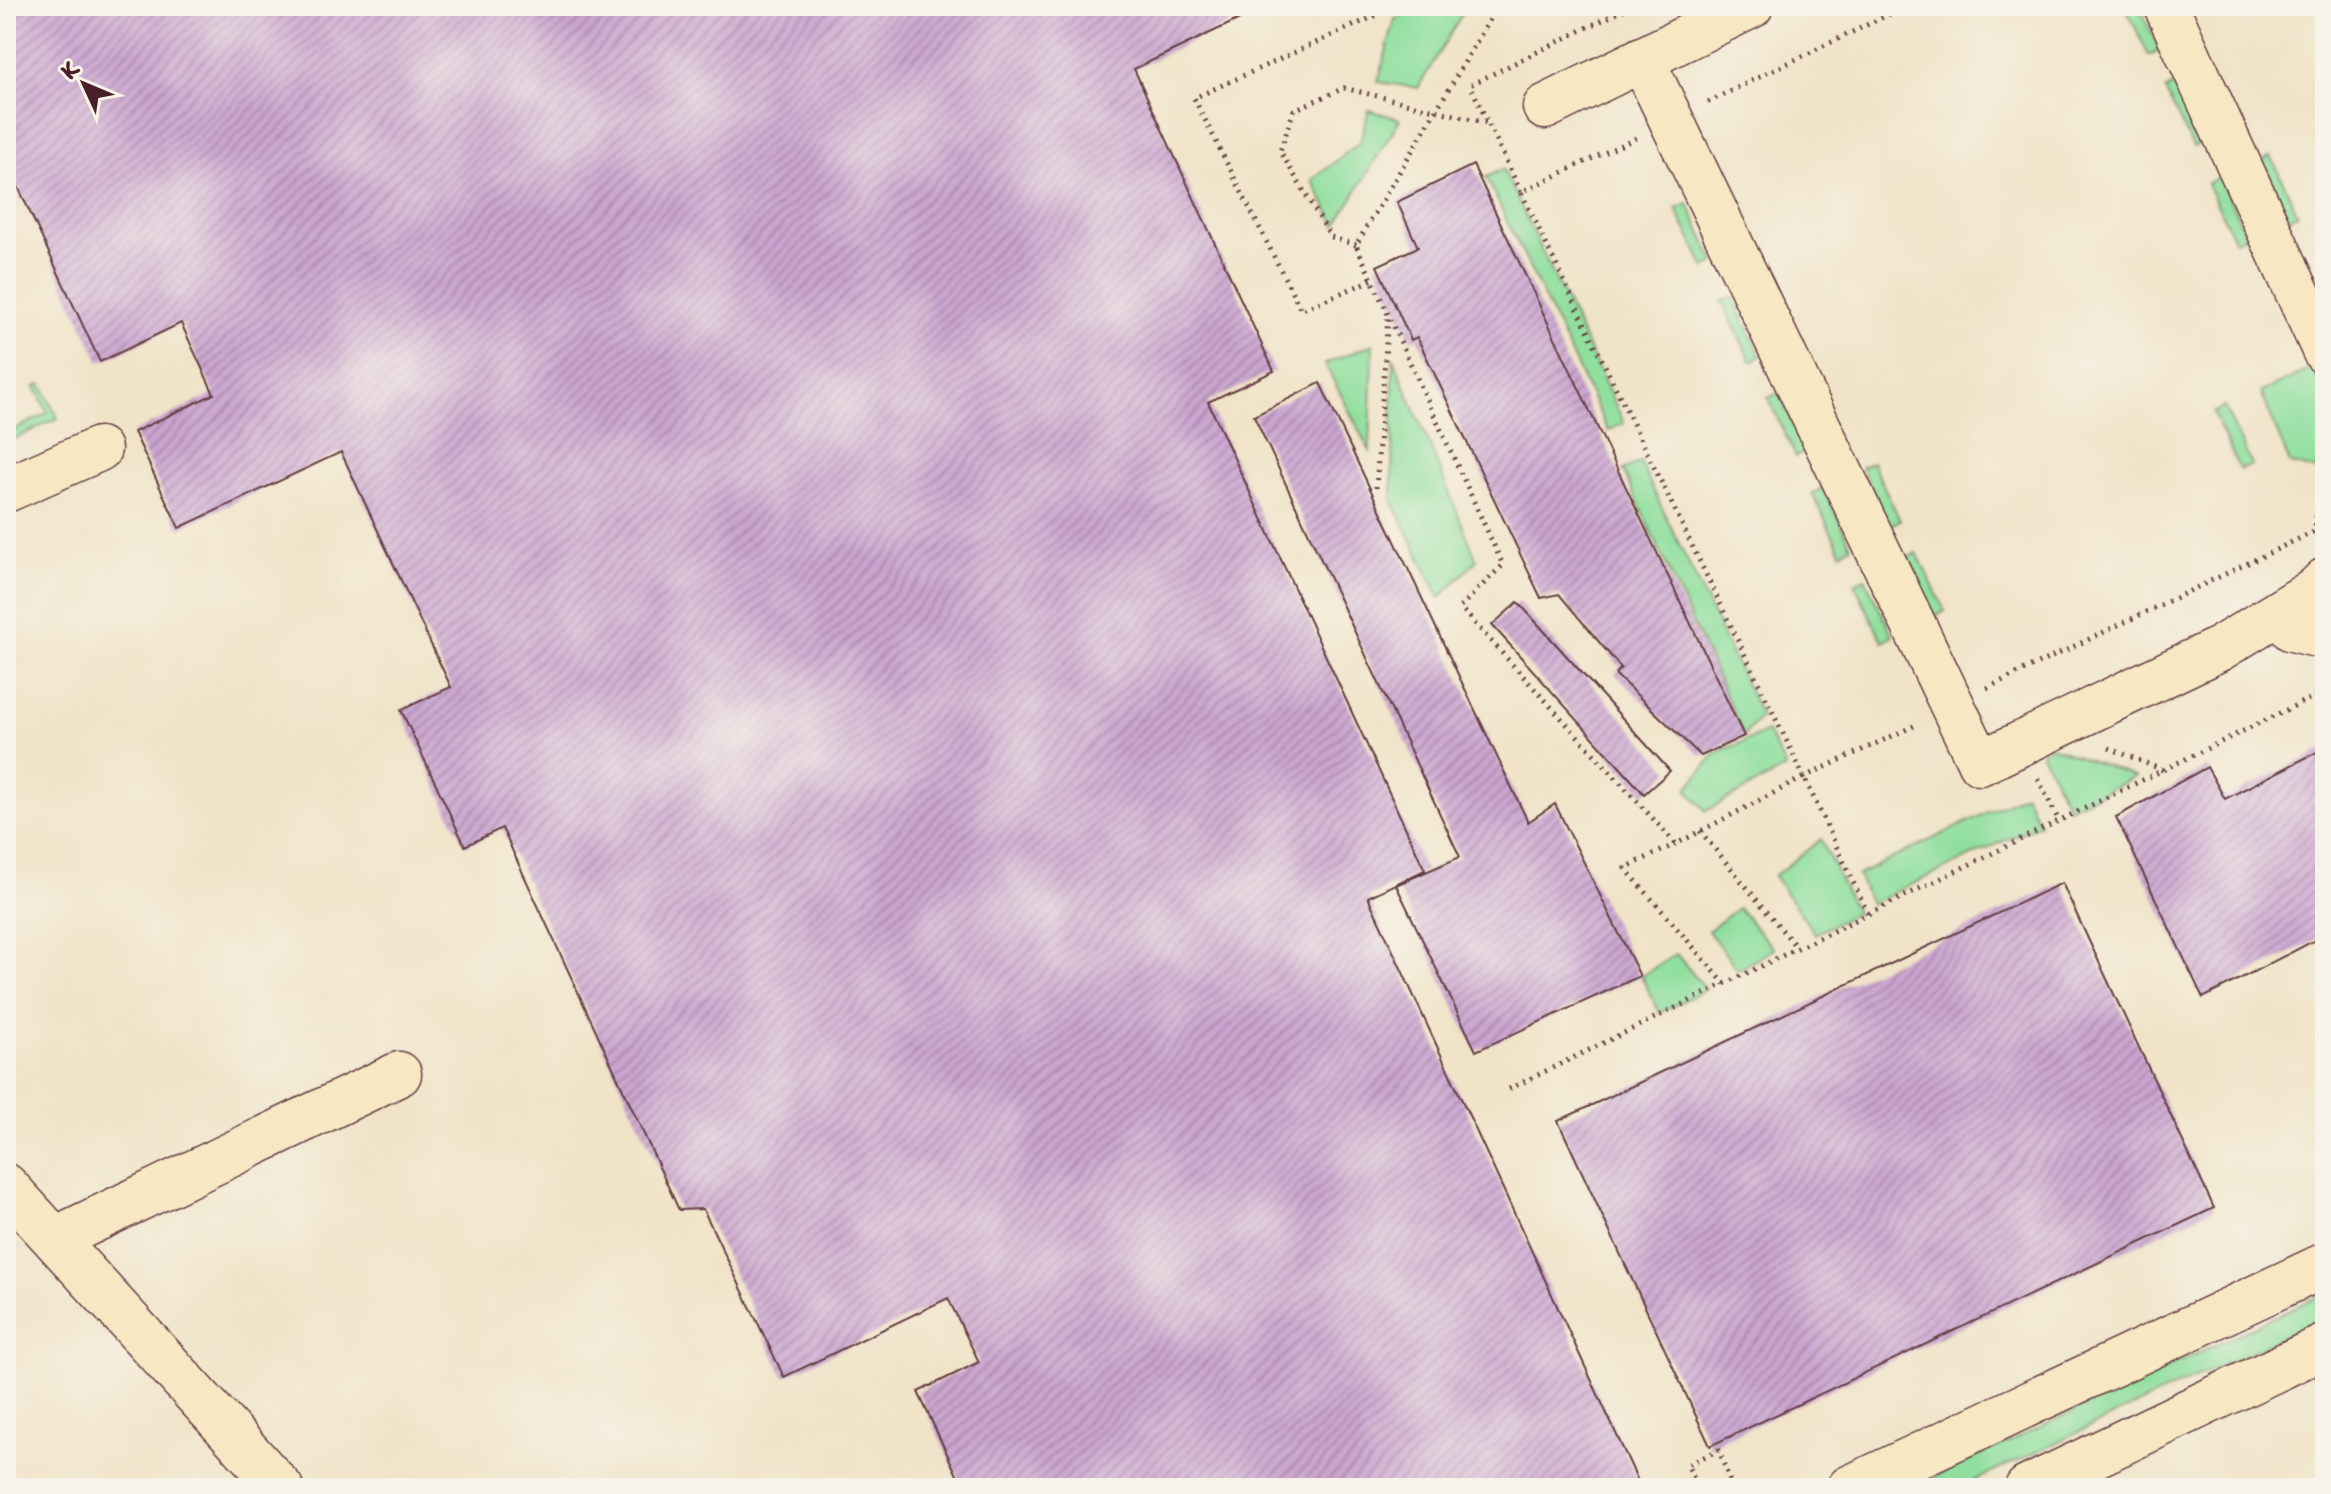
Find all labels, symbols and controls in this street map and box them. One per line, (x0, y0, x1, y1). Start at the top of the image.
north arrow (44, 44, 124, 124)
text: K (54, 55, 86, 86)

